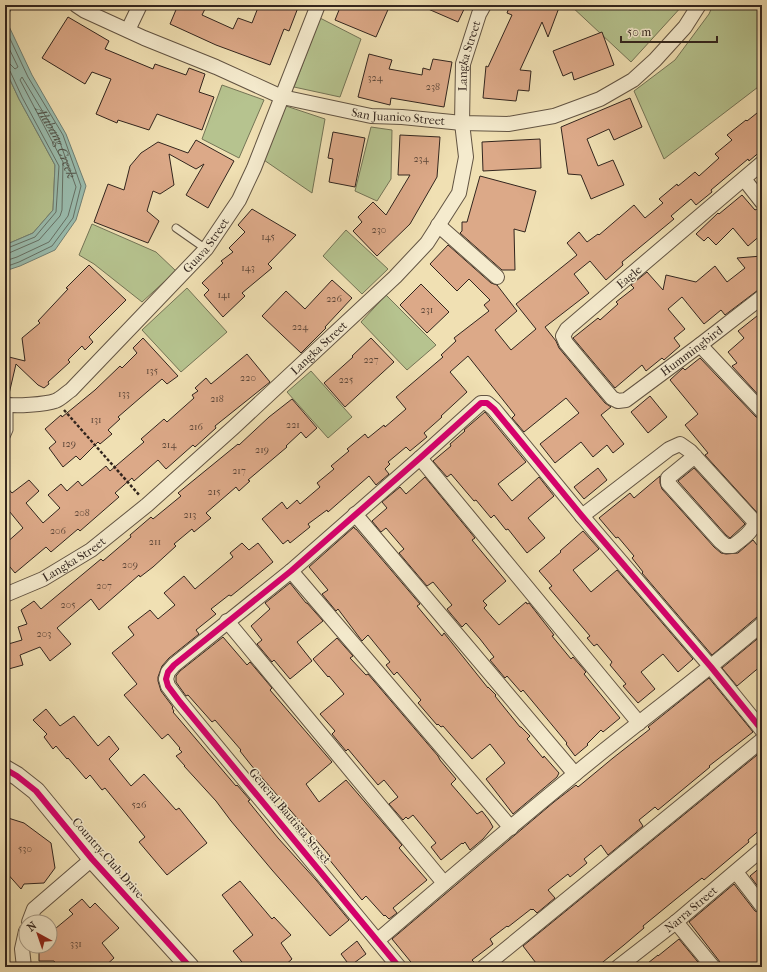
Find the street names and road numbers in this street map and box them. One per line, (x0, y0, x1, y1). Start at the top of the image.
street label: Langka Street (456, 18, 484, 91)
street label: San Juanico Street (350, 105, 446, 128)
street label: Guava Street (180, 215, 232, 276)
street label: Eagle (614, 262, 644, 292)
street label: Langka Street (288, 318, 351, 378)
street label: Hummingbird (658, 323, 726, 379)
street label: Langka Street (40, 534, 109, 585)
street label: General Bautista Street (246, 765, 334, 867)
street label: Country Club Drive (69, 815, 147, 901)
street label: Narra Street (662, 883, 721, 935)

